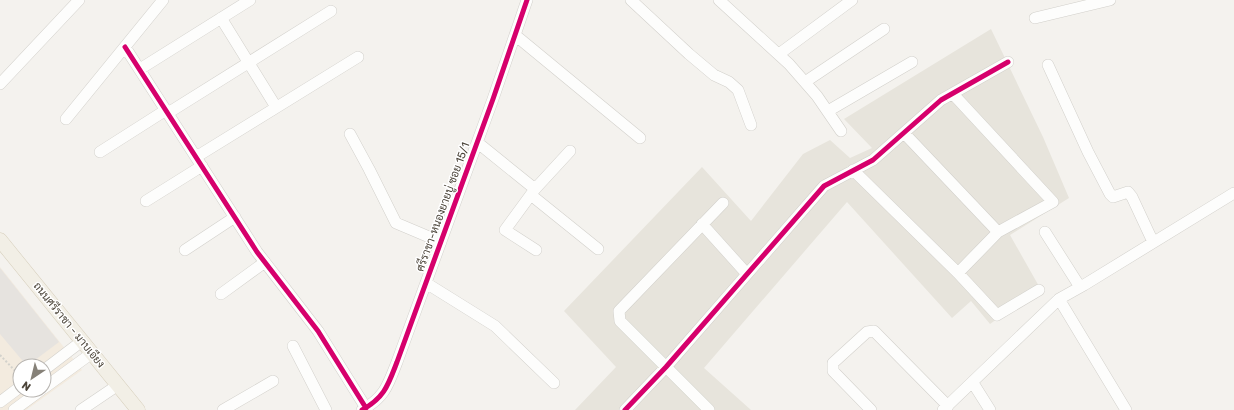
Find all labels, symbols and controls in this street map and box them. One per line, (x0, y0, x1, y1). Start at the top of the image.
street label: ศรีราชา-หนองยายบู่ ซอย 15/1 (412, 140, 473, 274)
street label: ถนนศรีราชา - มาบเอียง (31, 278, 109, 370)
north arrow (12, 358, 52, 398)
text: N (20, 378, 34, 393)

